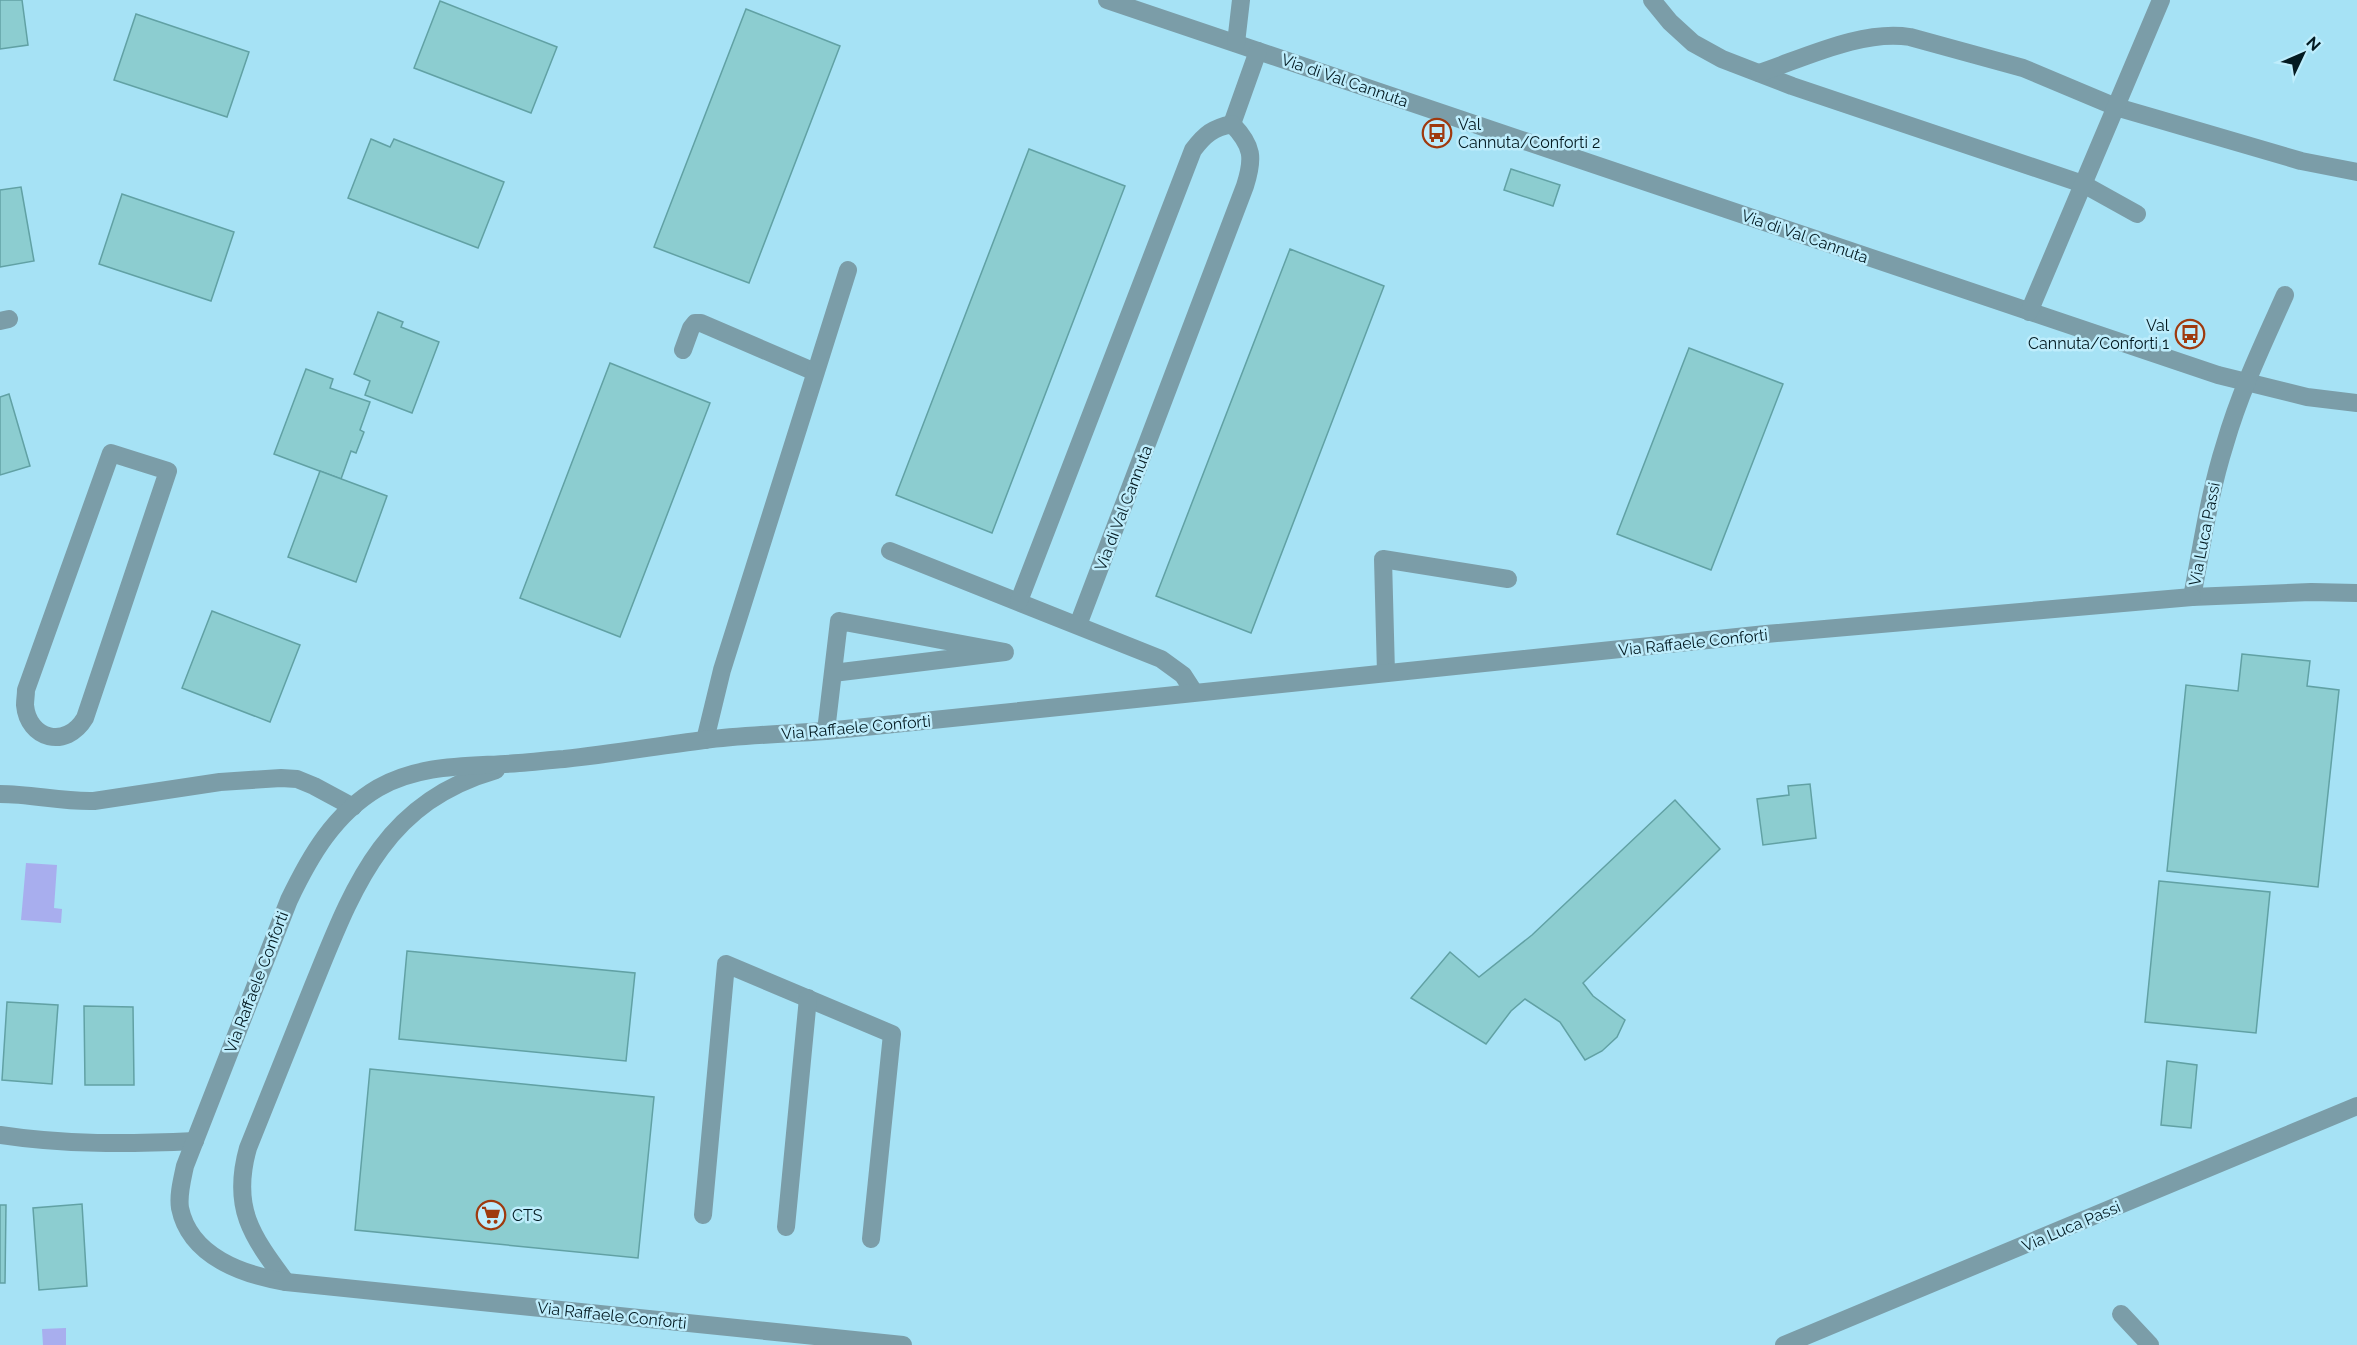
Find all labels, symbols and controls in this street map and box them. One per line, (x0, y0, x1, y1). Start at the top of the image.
north arrow (2273, 24, 2333, 84)
text: N (2302, 33, 2325, 55)
street label: Via di Val Cannuta (1279, 50, 1411, 111)
place label: Val Cannuta/Conforti 2 (1458, 115, 1600, 152)
bus stop icon: Val Cannuta/Conforti 2 (1421, 117, 1453, 149)
street label: Via di Val Cannuta (1739, 206, 1871, 267)
place label: Val Cannuta/Conforti 1 (2028, 316, 2170, 353)
bus stop icon: Val Cannuta/Conforti 1 (2174, 318, 2206, 350)
street label: Via di Val Cannuta (1091, 443, 1156, 574)
street label: Via Luca Passi (2185, 481, 2224, 587)
street label: Via Raffaele Conforti (1617, 625, 1769, 660)
street label: Via Raffaele Conforti (780, 711, 932, 744)
street label: Via Raffaele Conforti (221, 909, 292, 1056)
street label: Via Luca Passi (2019, 1197, 2123, 1256)
supermarket icon: CTS (475, 1199, 507, 1231)
place label: CTS (512, 1206, 543, 1225)
street label: Via Raffaele Conforti (536, 1298, 688, 1333)

